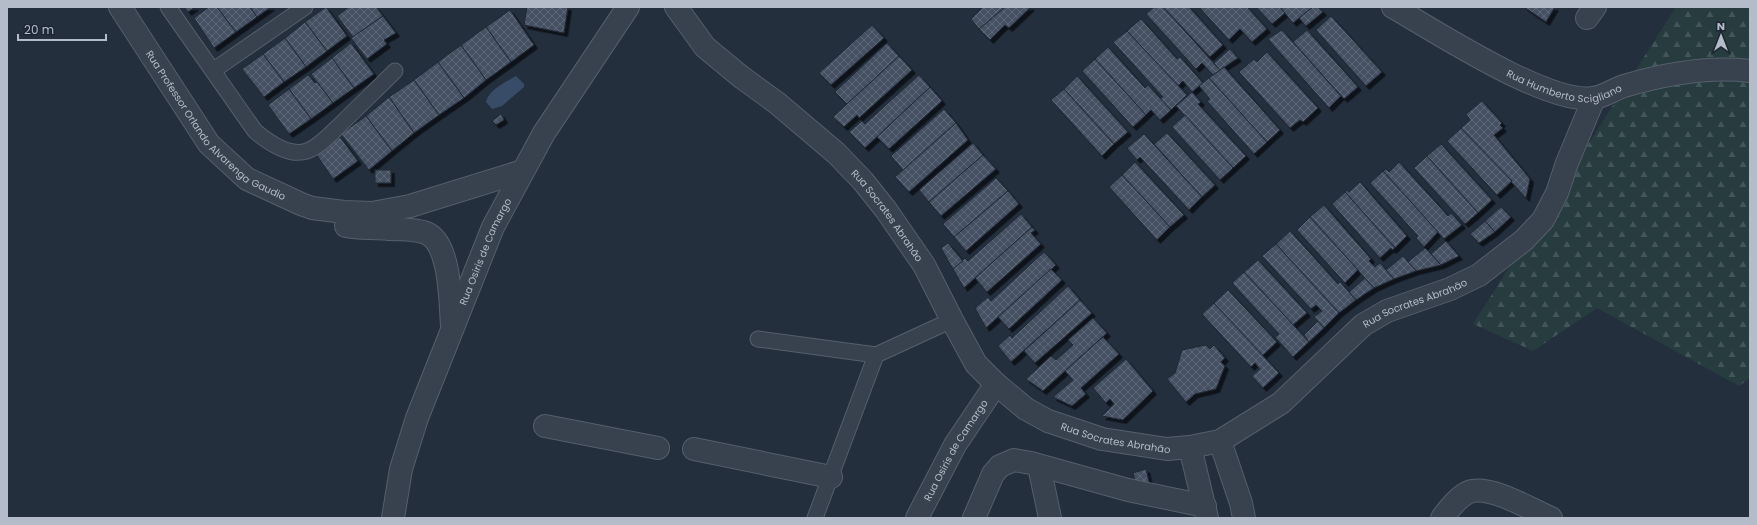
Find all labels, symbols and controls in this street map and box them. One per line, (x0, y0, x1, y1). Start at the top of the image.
scale bar (18, 16, 106, 42)
north arrow (1701, 16, 1741, 56)
text: N (1717, 18, 1725, 34)
text: 20 m (24, 21, 54, 38)
street label: Rua Professor Orlando Alvarenga Gaudio (142, 47, 288, 204)
street label: Rua Humberto Scigliano (1504, 65, 1624, 106)
street label: Rua Socrates Abrahão (848, 166, 927, 265)
street label: Rua Osiris de Camargo (455, 195, 515, 307)
street label: Rua Socrates Abrahão (1360, 274, 1470, 331)
street label: Rua Osiris de Camargo (920, 396, 991, 504)
street label: Rua Socrates Abrahão (1059, 418, 1171, 457)

